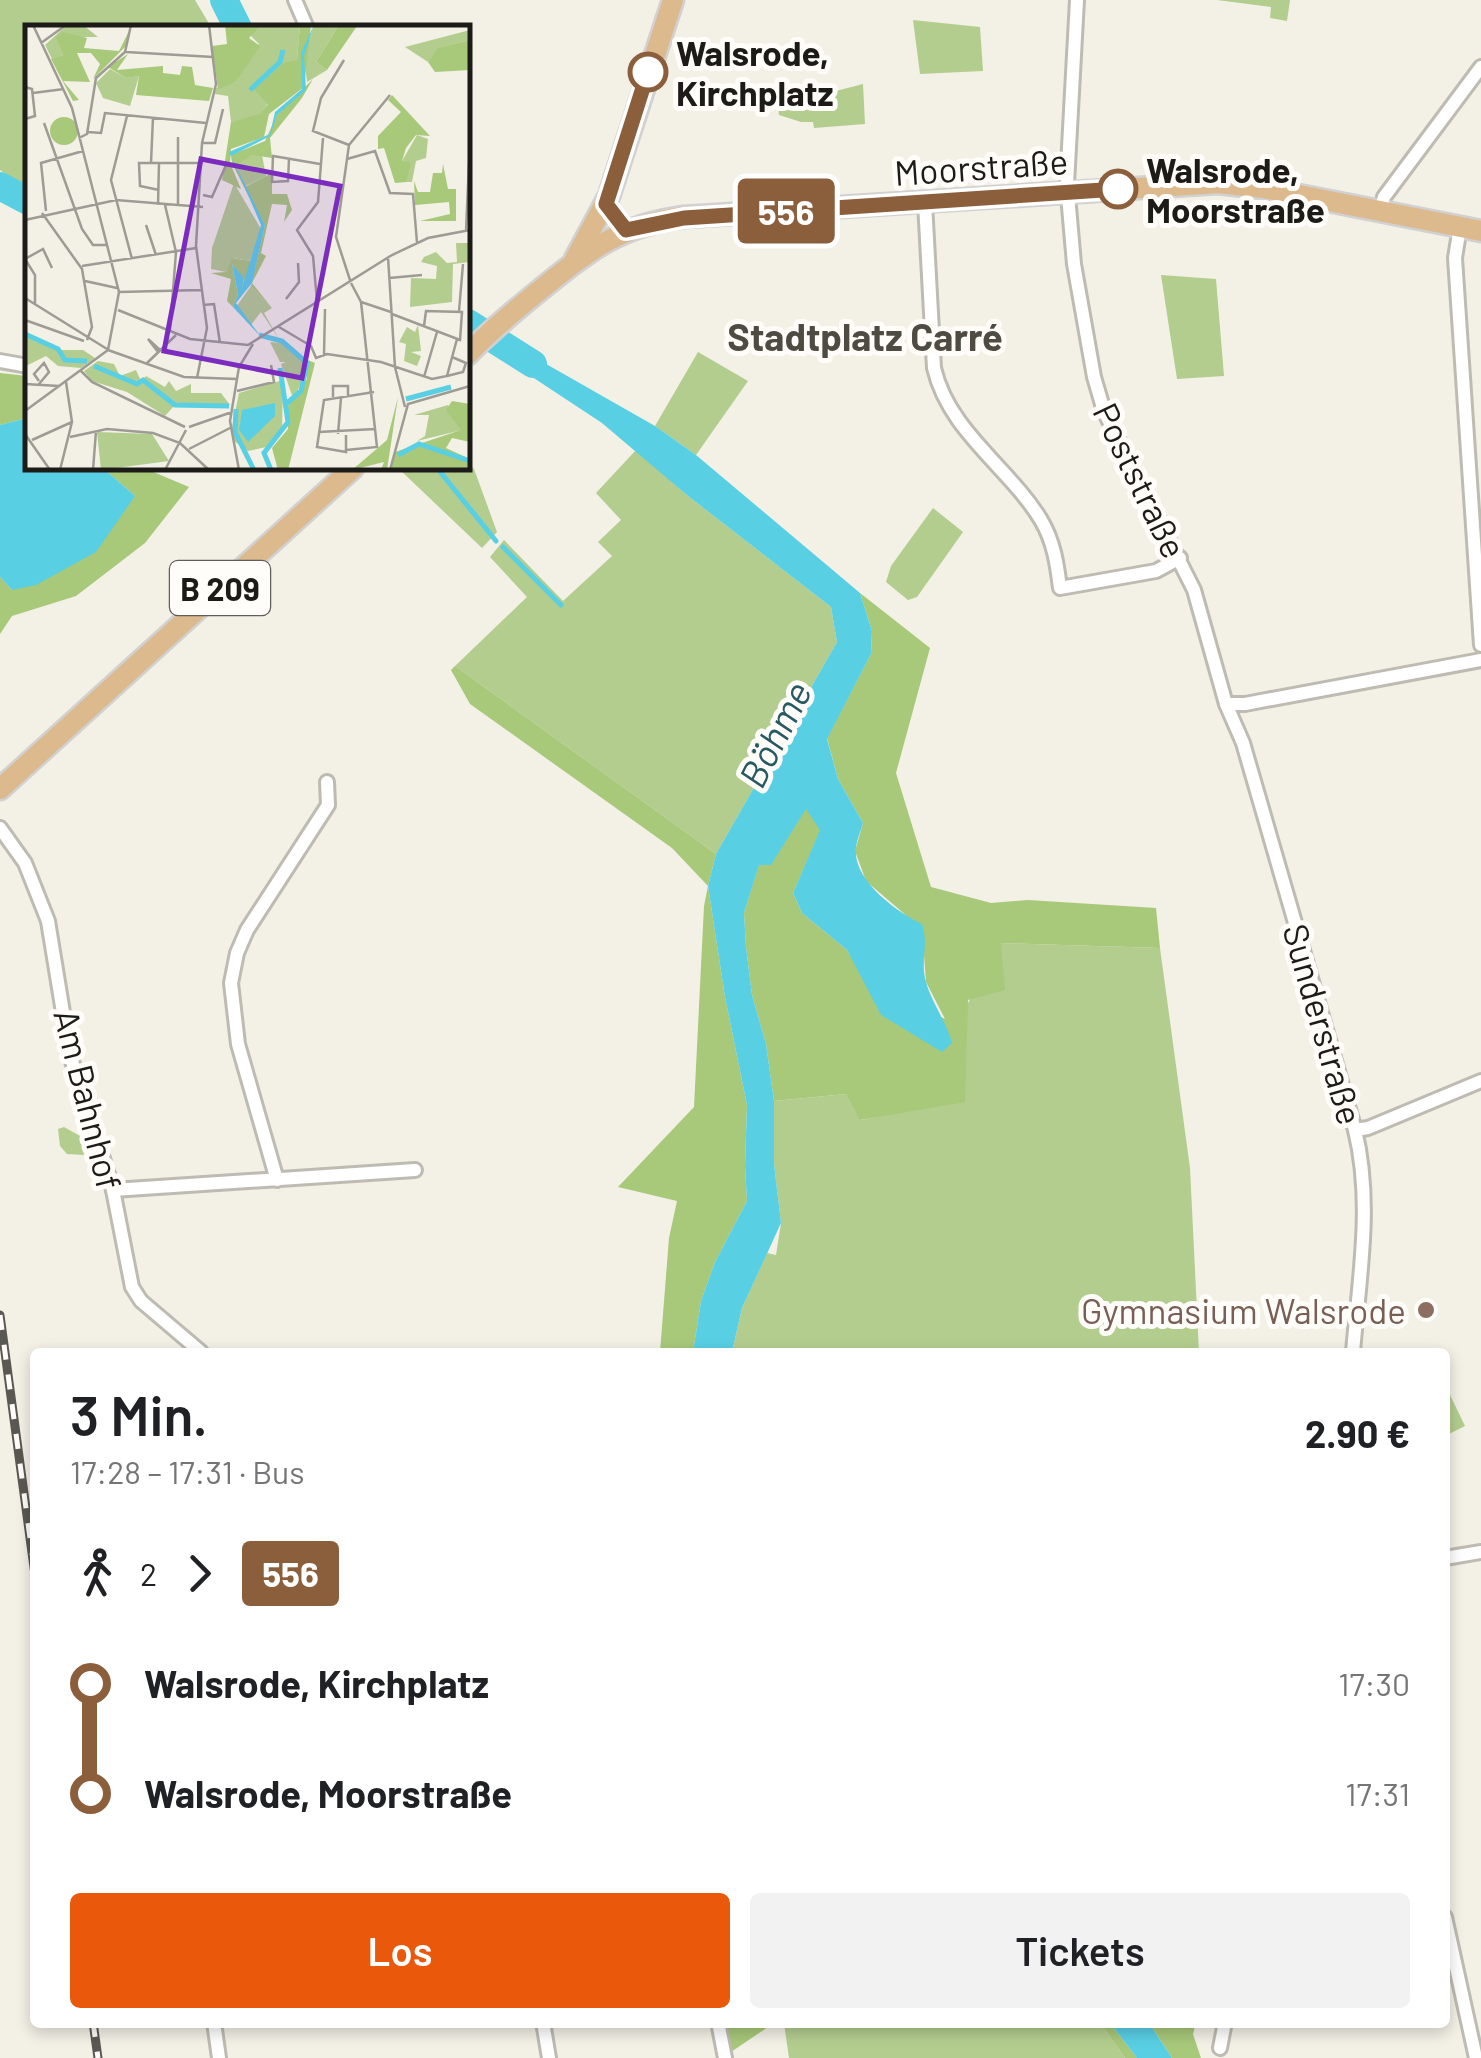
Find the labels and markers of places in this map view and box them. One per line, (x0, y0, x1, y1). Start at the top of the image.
place label: Walsrode, Kirchplatz (676, 31, 834, 113)
marker: Walsrode, Kirchplatz (629, 53, 667, 91)
place label: Walsrode, Moorstraße (1146, 148, 1325, 230)
marker: Walsrode, Moorstraße (1099, 170, 1137, 208)
place label: Gymnasium Walsrode (1081, 1289, 1406, 1331)
marker: Gymnasium Walsrode (1415, 1299, 1437, 1321)

